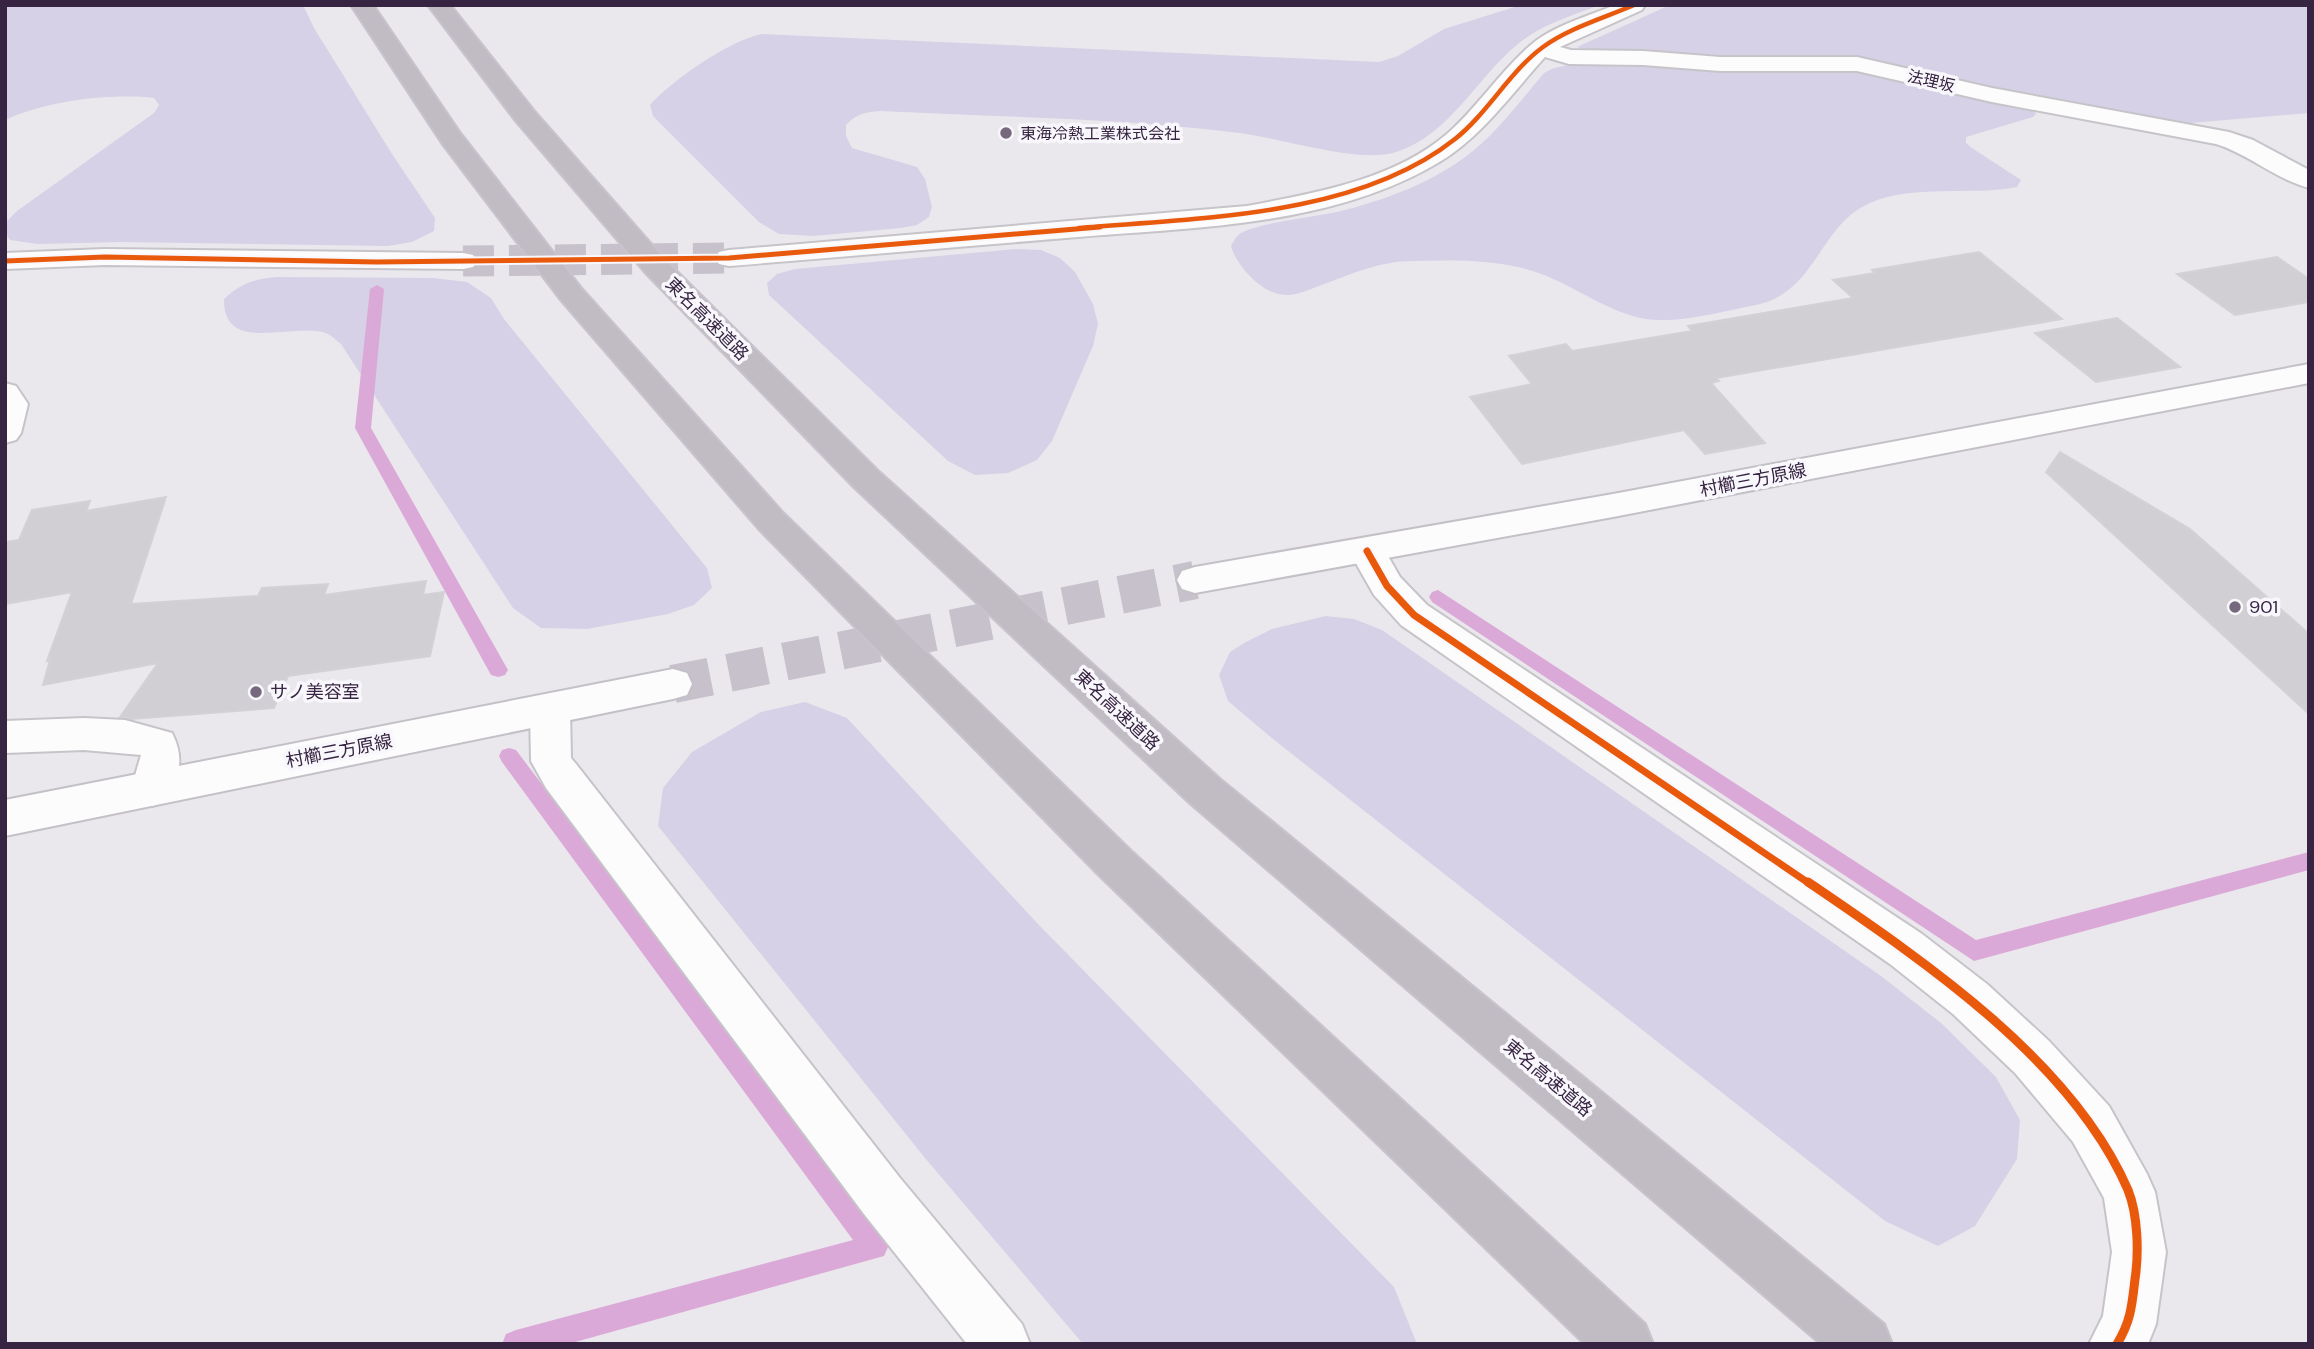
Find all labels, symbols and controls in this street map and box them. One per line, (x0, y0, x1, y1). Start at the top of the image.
street label: 法理坂 (1905, 65, 1957, 97)
place label: 東海冷熱工業株式会社 (1020, 123, 1180, 144)
marker: 東海冷熱工業株式会社 (998, 125, 1014, 141)
street label: 東名高速道路 (660, 272, 754, 366)
street label: 村櫛三方原線 (1698, 458, 1808, 502)
place label: 901 (2249, 595, 2278, 619)
marker: 901 (2227, 599, 2243, 615)
street label: 東名高速道路 (1069, 664, 1165, 756)
place label: サノ美容室 (270, 680, 360, 704)
marker: サノ美容室 (248, 684, 264, 700)
street label: 村櫛三方原線 (284, 729, 394, 773)
street label: 東名高速道路 (1499, 1034, 1597, 1122)

